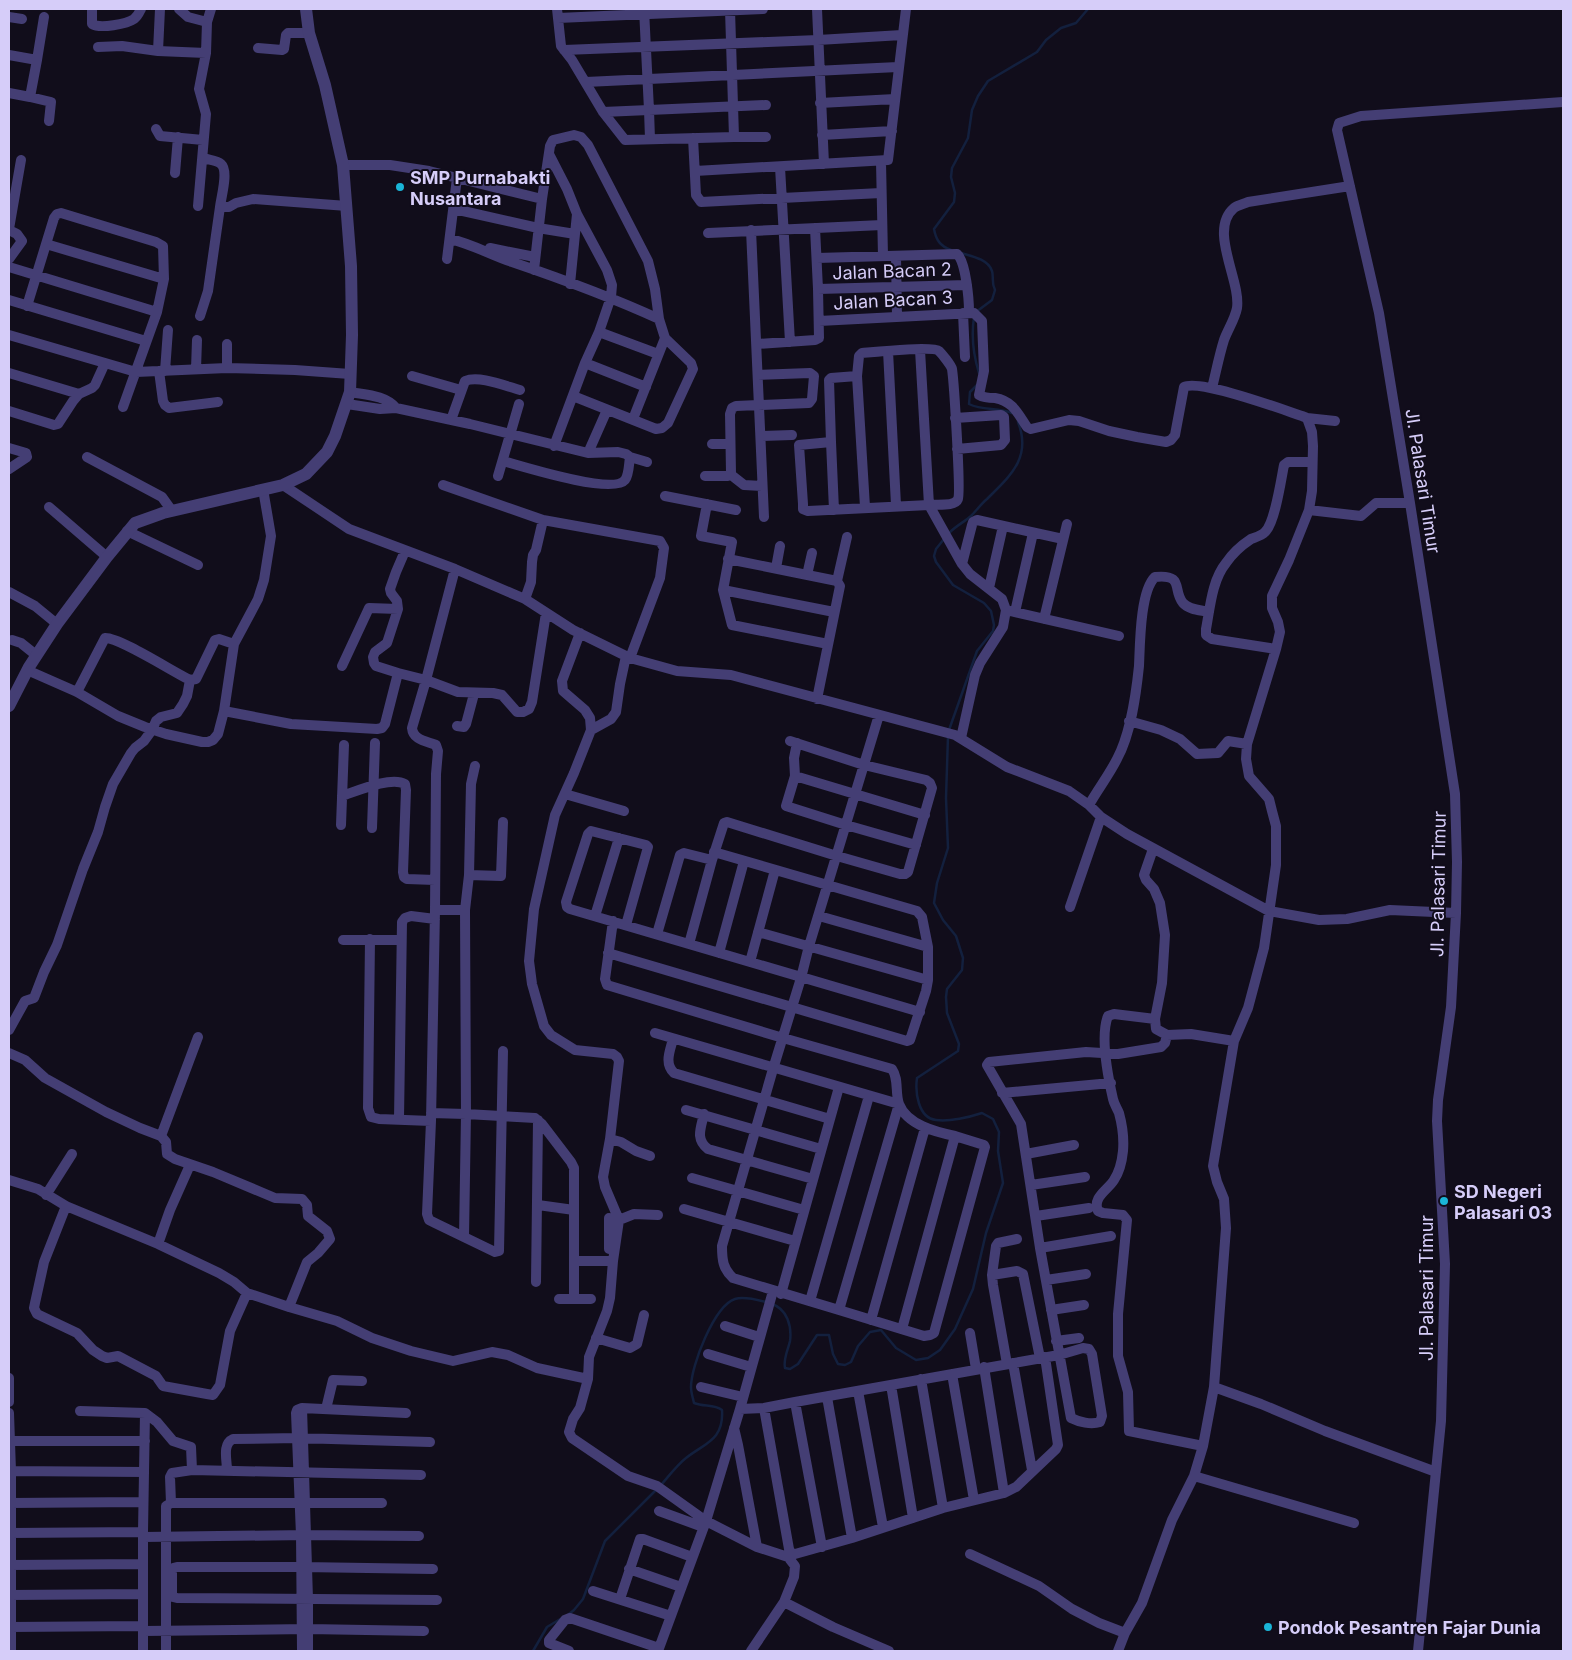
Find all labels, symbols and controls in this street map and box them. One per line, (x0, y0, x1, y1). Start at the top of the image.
place label: SMP Purnabakti Nusantara (410, 167, 550, 209)
marker: SMP Purnabakti Nusantara (394, 181, 406, 193)
street label: Jalan Bacan 2 (832, 258, 952, 284)
street label: Jalan Bacan 3 (833, 286, 953, 314)
street label: Jl. Palasari Timur (1401, 407, 1445, 555)
street label: Jl. Palasari Timur (1426, 811, 1450, 957)
place label: SD Negeri Palasari 03 (1454, 1181, 1552, 1223)
marker: SD Negeri Palasari 03 (1438, 1195, 1450, 1207)
street label: Jl. Palasari Timur (1416, 1215, 1437, 1361)
place label: Pondok Pesantren Fajar Dunia (1278, 1617, 1541, 1638)
marker: Pondok Pesantren Fajar Dunia (1262, 1621, 1274, 1633)

